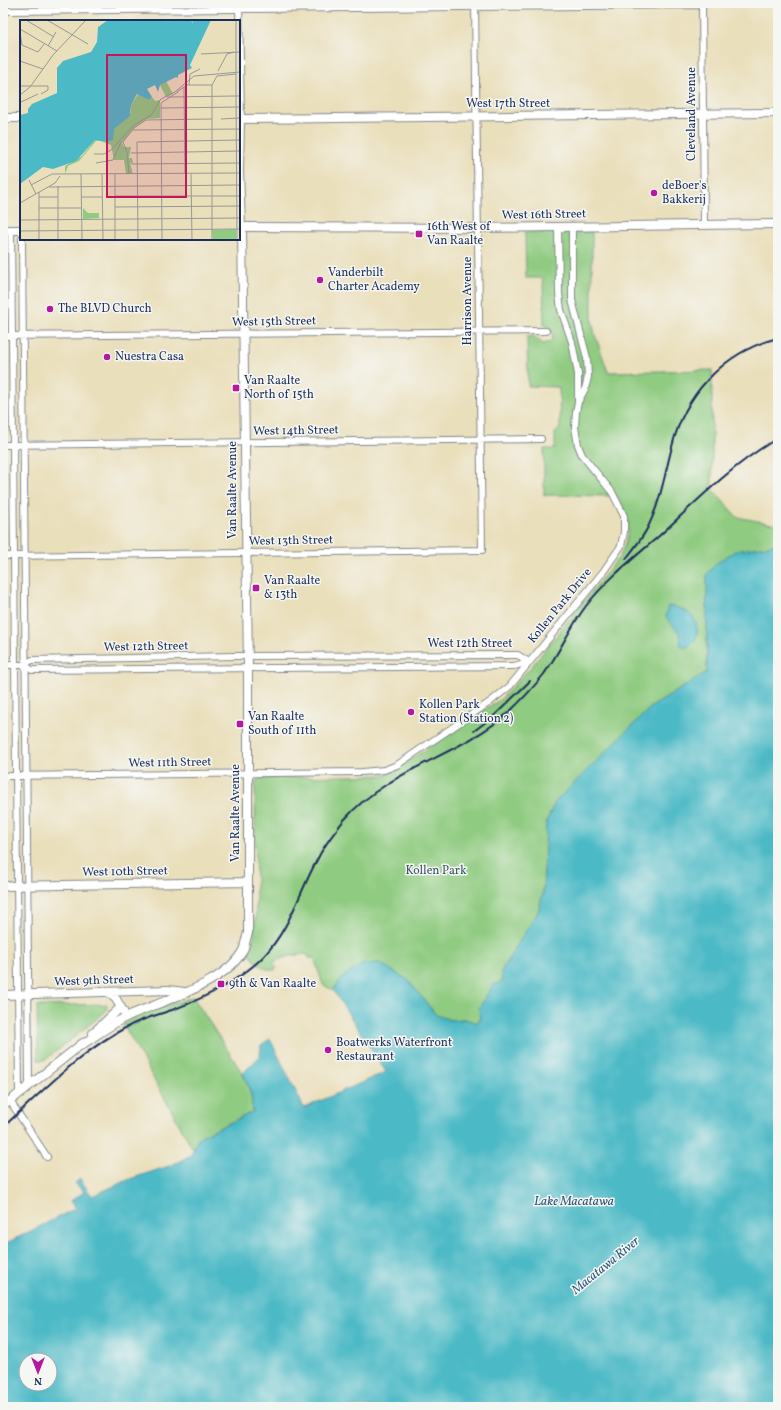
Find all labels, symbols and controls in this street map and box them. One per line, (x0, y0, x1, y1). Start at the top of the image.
inset map (20, 20, 240, 240)
street label: Cleveland Avenue (684, 67, 700, 161)
street label: West 17th Street (466, 96, 550, 112)
place label: deBoer's Bakkerij (662, 178, 707, 208)
marker: deBoer's Bakkerij (649, 188, 659, 198)
street label: West 16th Street (502, 206, 586, 224)
place label: 16th West of Van Raalte (427, 219, 492, 249)
marker: 16th West of Van Raalte (414, 229, 424, 239)
street label: Harrison Avenue (460, 256, 476, 346)
place label: Vanderbilt Charter Academy (328, 265, 420, 295)
marker: Vanderbilt Charter Academy (315, 275, 325, 285)
place label: The BLVD Church (58, 301, 152, 317)
marker: The BLVD Church (45, 304, 55, 314)
street label: West 15th Street (232, 313, 316, 331)
place label: Nuestra Casa (115, 349, 184, 365)
marker: Nuestra Casa (102, 352, 112, 362)
place label: Van Raalte North of 15th (244, 373, 314, 403)
marker: Van Raalte North of 15th (231, 383, 241, 393)
street label: West 14th Street (253, 422, 339, 440)
street label: Van Raalte Avenue (225, 441, 241, 539)
street label: West 13th Street (249, 532, 333, 550)
street label: Kollen Park Drive (525, 565, 596, 647)
place label: Van Raalte & 13th (264, 573, 321, 603)
marker: Van Raalte & 13th (251, 583, 261, 593)
street label: West 12th Street (428, 636, 512, 652)
street label: West 12th Street (103, 638, 189, 656)
place label: Kollen Park Station (Station 2) (419, 697, 514, 727)
marker: Kollen Park Station (Station 2) (406, 707, 416, 717)
place label: Van Raalte South of 11th (248, 709, 316, 739)
marker: Van Raalte South of 11th (235, 719, 245, 729)
street label: West 11th Street (128, 754, 212, 772)
street label: Van Raalte Avenue (228, 764, 244, 862)
street label: West 10th Street (82, 863, 168, 881)
park label: Kollen Park (406, 863, 467, 879)
street label: West 9th Street (54, 972, 134, 990)
place label: 9th & Van Raalte (229, 976, 316, 992)
marker: 9th & Van Raalte (216, 979, 226, 989)
place label: Boatwerks Waterfront Restaurant (336, 1035, 452, 1065)
marker: Boatwerks Waterfront Restaurant (323, 1045, 333, 1055)
water label: Lake Macatawa (534, 1193, 614, 1211)
water label: Macatawa River (567, 1233, 644, 1300)
north arrow (18, 1352, 58, 1392)
text: N (34, 1373, 42, 1388)

